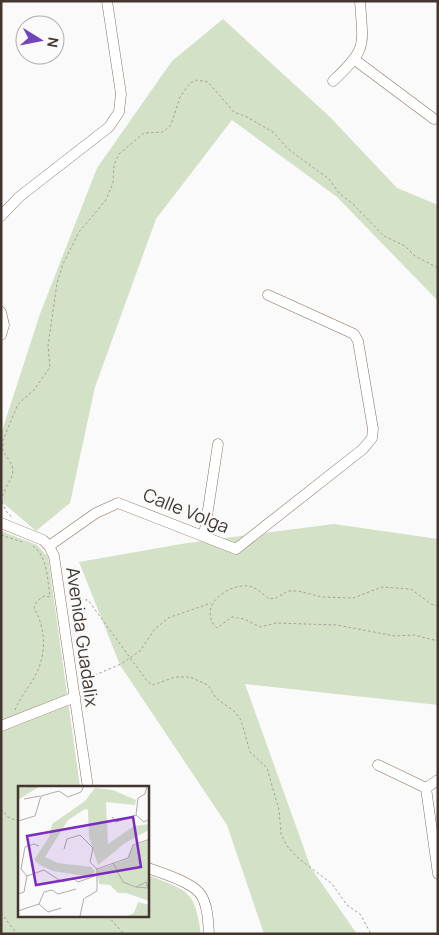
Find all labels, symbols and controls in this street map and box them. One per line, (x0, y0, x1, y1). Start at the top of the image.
north arrow (15, 15, 65, 65)
text: N (43, 36, 64, 49)
street label: Calle Volga (140, 482, 233, 538)
street label: Avenida Guadalix (61, 565, 105, 709)
inset map (18, 786, 149, 918)

